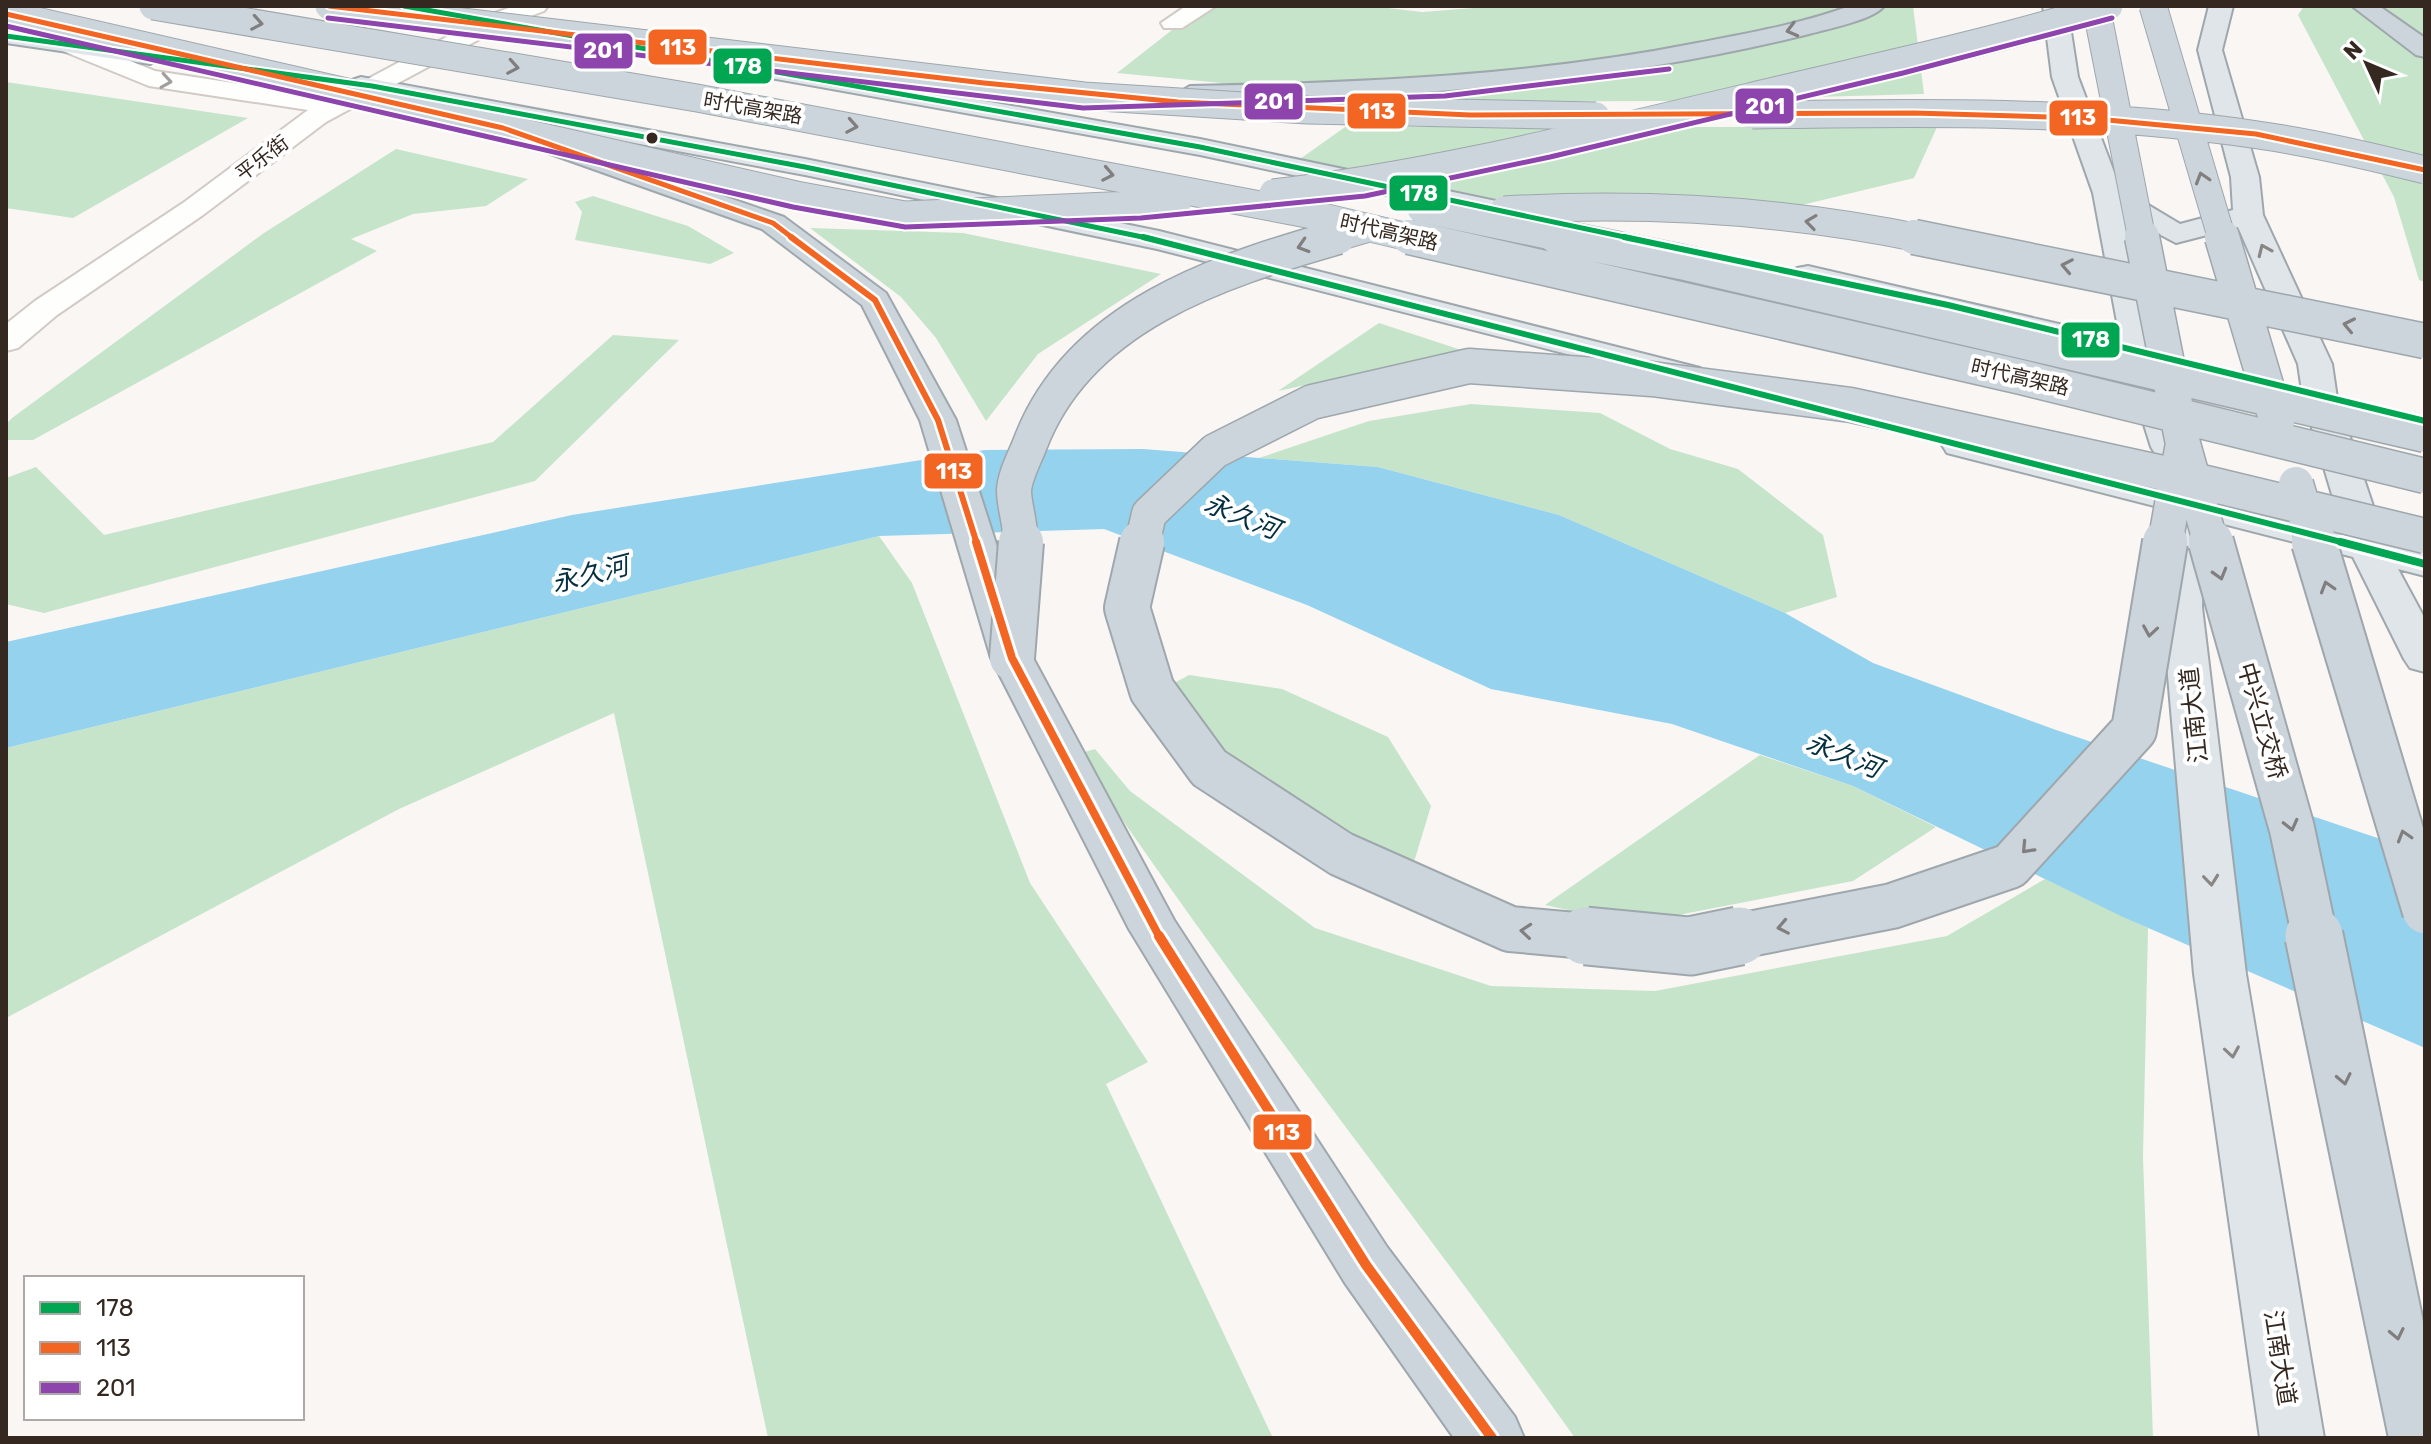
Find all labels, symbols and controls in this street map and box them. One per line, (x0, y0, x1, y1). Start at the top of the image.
one-way arrow (250, 13, 264, 30)
one-way arrow (1786, 21, 1800, 37)
north arrow (2327, 24, 2407, 104)
line badge: 113 (647, 28, 708, 66)
line badge: 201 (573, 32, 634, 70)
text: 113 (660, 34, 696, 61)
text: N (2338, 35, 2368, 66)
text: 201 (583, 37, 623, 64)
line badge: 178 (712, 47, 773, 85)
text: 178 (724, 53, 762, 80)
one-way arrow (507, 57, 520, 74)
one-way arrow (159, 72, 173, 89)
line badge: 201 (1243, 82, 1304, 121)
street label: 时代高架路 (702, 87, 804, 129)
line badge: 201 (1734, 87, 1795, 125)
text: 201 (1254, 88, 1294, 115)
line badge: 113 (1346, 92, 1407, 130)
text: 201 (1745, 93, 1785, 120)
text: 113 (1359, 98, 1395, 125)
line badge: 113 (2048, 99, 2109, 137)
text: 113 (2060, 104, 2096, 131)
one-way arrow (845, 117, 859, 134)
street label: 平乐街 (231, 130, 293, 186)
unlabelled marker (644, 130, 660, 146)
one-way arrow (1101, 165, 1114, 182)
one-way arrow (2195, 171, 2211, 185)
line badge: 178 (1388, 174, 1449, 212)
text: 178 (1400, 180, 1438, 207)
street label: 时代高架路 (1338, 209, 1440, 255)
one-way arrow (1804, 214, 1817, 231)
one-way arrow (1297, 237, 1311, 253)
one-way arrow (2257, 244, 2273, 258)
one-way arrow (2060, 259, 2073, 276)
one-way arrow (2342, 317, 2355, 334)
line badge: 178 (2060, 321, 2121, 359)
text: 178 (2072, 326, 2110, 353)
street label: 时代高架路 (1969, 354, 2071, 400)
line badge: 113 (923, 452, 984, 490)
text: 113 (936, 458, 972, 485)
water label: 永久河 (1200, 487, 1288, 547)
water label: 永久河 (549, 549, 637, 599)
one-way arrow (2211, 567, 2227, 581)
one-way arrow (2321, 581, 2337, 595)
one-way arrow (2142, 624, 2159, 638)
street label: 中兴立交桥 (2232, 659, 2292, 783)
street label: 江南大道 (2175, 666, 2213, 764)
water label: 永久河 (1802, 726, 1890, 786)
one-way arrow (2281, 817, 2298, 831)
one-way arrow (2397, 829, 2413, 843)
one-way arrow (2022, 838, 2036, 853)
one-way arrow (2202, 874, 2219, 887)
one-way arrow (1777, 918, 1790, 935)
one-way arrow (1519, 922, 1532, 939)
one-way arrow (2223, 1045, 2240, 1058)
one-way arrow (2335, 1072, 2352, 1085)
line badge: 113 (1252, 1113, 1313, 1151)
text: 113 (1264, 1119, 1300, 1146)
legend (24, 1276, 304, 1420)
text: 178 (96, 1294, 134, 1322)
street label: 江南大道 (2259, 1308, 2301, 1408)
one-way arrow (2388, 1326, 2405, 1340)
text: 113 (96, 1334, 131, 1362)
text: 201 (96, 1374, 136, 1402)

